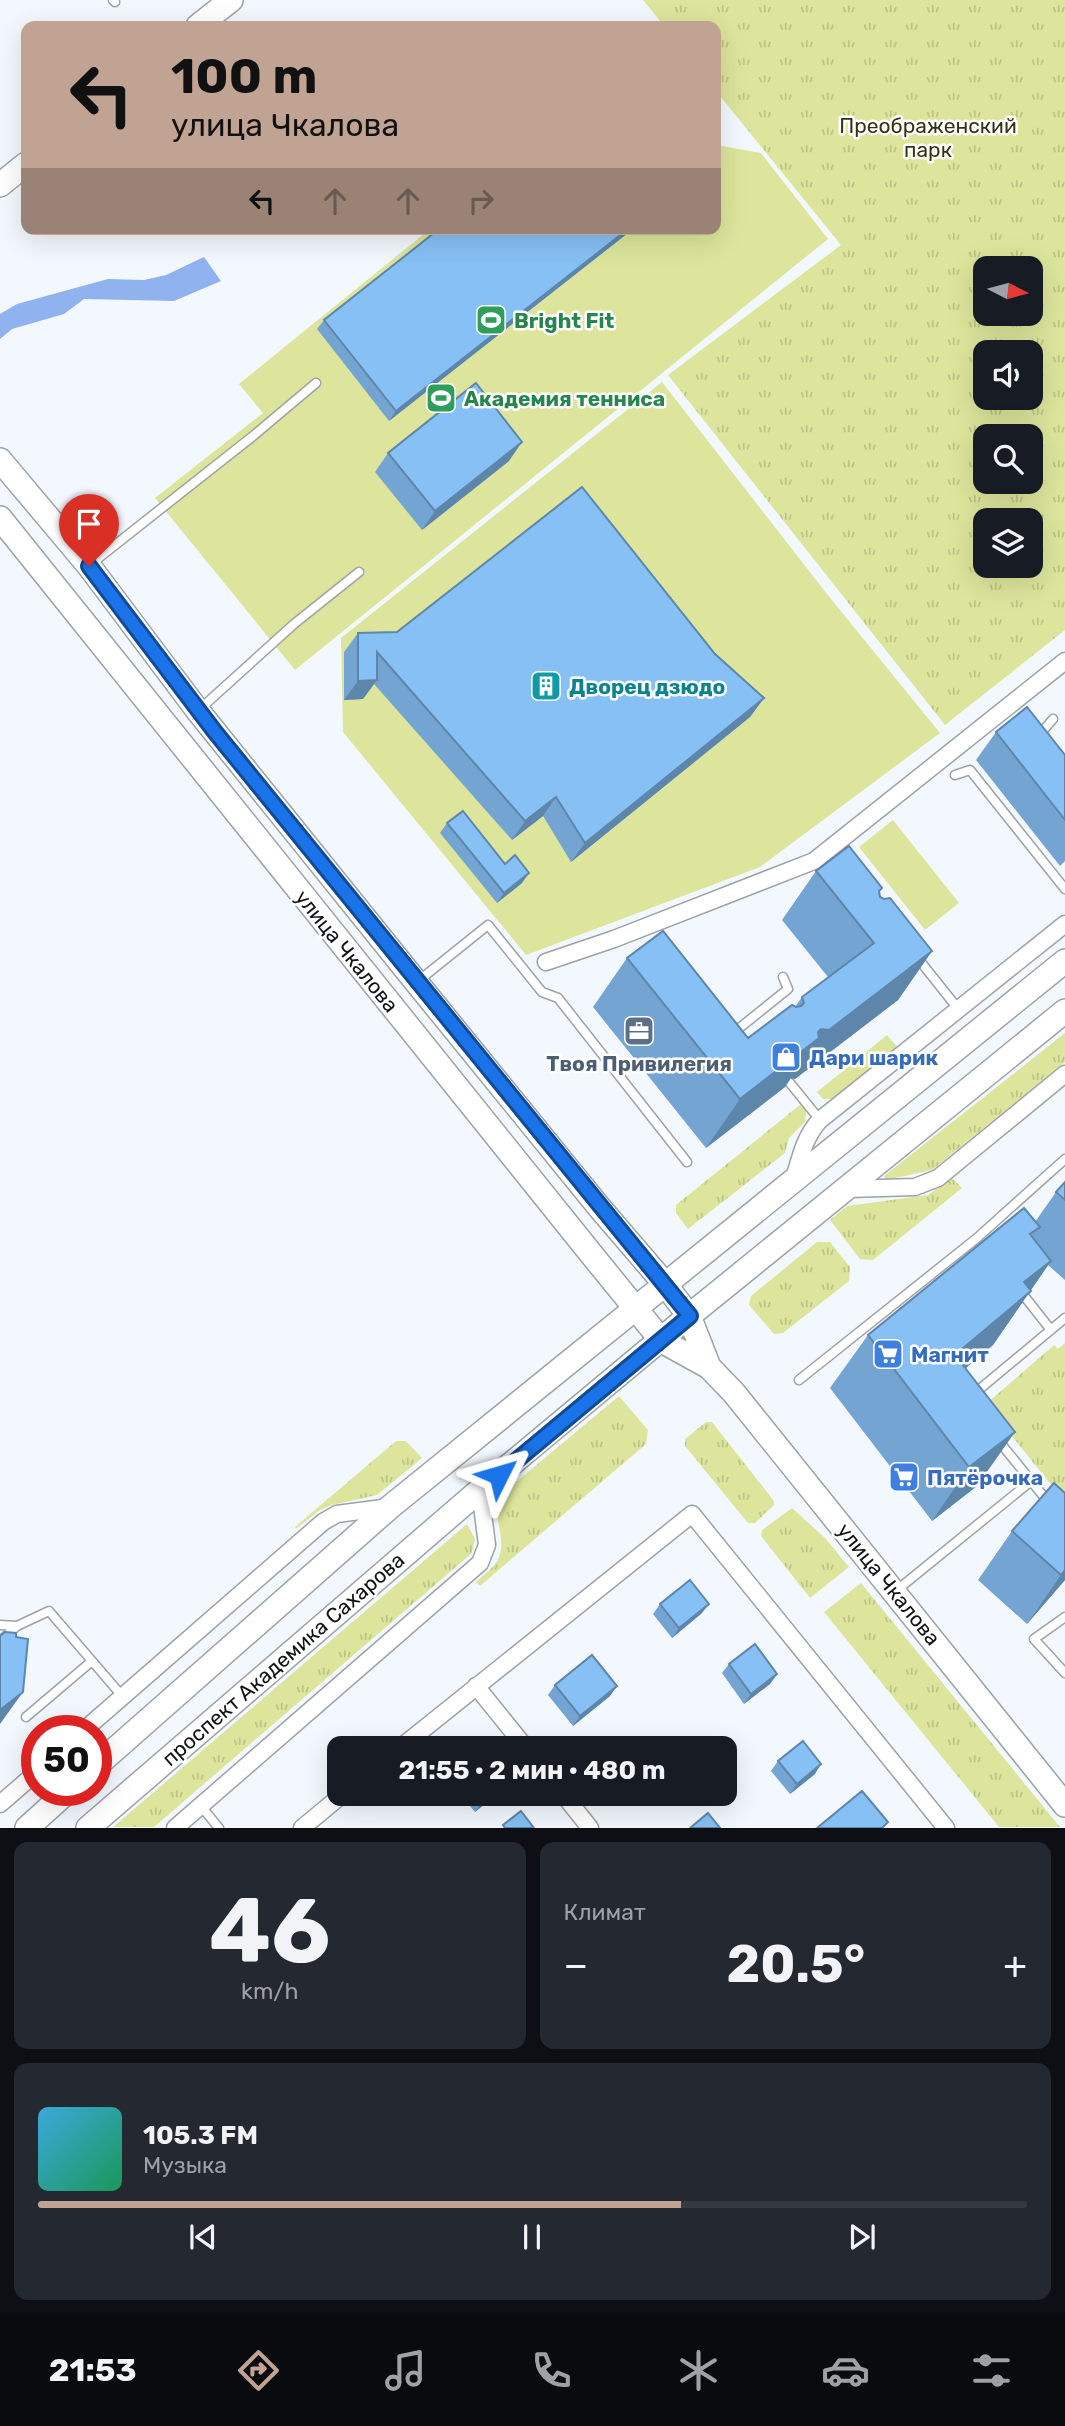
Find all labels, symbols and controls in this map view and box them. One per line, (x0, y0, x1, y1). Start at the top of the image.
text: 100 m (171, 47, 317, 105)
icon: left (56, 49, 147, 140)
text: улица Чкалова (171, 106, 399, 144)
park label: Преображенский парк (839, 113, 1017, 162)
icon: left (243, 182, 281, 220)
icon: ahead (316, 182, 354, 220)
icon: ahead (389, 182, 427, 220)
icon: right (462, 182, 500, 220)
north arrow (973, 256, 1043, 326)
map controls (973, 256, 1043, 578)
sports icon: Bright Fit (474, 303, 508, 337)
place label: Bright Fit (514, 308, 614, 333)
button: sound (973, 340, 1043, 410)
sports icon: Академия тенниса (424, 381, 458, 415)
place label: Академия тенниса (464, 386, 665, 411)
button: search (973, 424, 1043, 494)
pin (59, 494, 119, 566)
icon: arrive (70, 505, 108, 543)
button: layers (973, 508, 1043, 578)
building icon: Дворец дзюдо (529, 669, 563, 703)
place label: Дворец дзюдо (569, 674, 725, 699)
street label: улица Чкалова (290, 885, 404, 1017)
office icon: Твоя Привилегия (622, 1014, 656, 1048)
shop icon: Дари шарик (769, 1040, 803, 1074)
place label: Дари шарик (809, 1045, 938, 1070)
place label: Твоя Привилегия (546, 1051, 732, 1076)
supermarket icon: Магнит (871, 1337, 905, 1371)
place label: Магнит (911, 1342, 989, 1367)
position arrow (462, 1438, 536, 1512)
supermarket icon: Пятёрочка (887, 1460, 921, 1494)
place label: Пятёрочка (927, 1465, 1043, 1490)
street label: улица Чкалова (832, 1518, 946, 1650)
street label: проспект Академика Сахарова (157, 1547, 409, 1771)
speed limit sign: 50 (21, 1715, 112, 1806)
text: 21:55 · 2 мин · 480 m (398, 1755, 666, 1786)
text: 46 (209, 1877, 330, 1985)
text: Климат (564, 1898, 646, 1926)
text: 20.5° (727, 1933, 865, 1995)
text: − (564, 1942, 588, 1988)
text: + (1003, 1942, 1027, 1988)
text: km/h (241, 1977, 298, 2005)
text: 105.3 FM (143, 2120, 258, 2151)
text: Музыка (143, 2151, 227, 2179)
icon: previous (184, 2218, 222, 2256)
icon: pause (513, 2218, 551, 2256)
icon: next (843, 2218, 881, 2256)
icon: directions (234, 2346, 283, 2395)
icon: music (381, 2346, 430, 2395)
icon: phone (527, 2346, 576, 2395)
icon: climate (674, 2346, 723, 2395)
icon: car (821, 2346, 870, 2395)
icon: filters (967, 2346, 1016, 2395)
text: 21:53 (49, 2351, 137, 2389)

